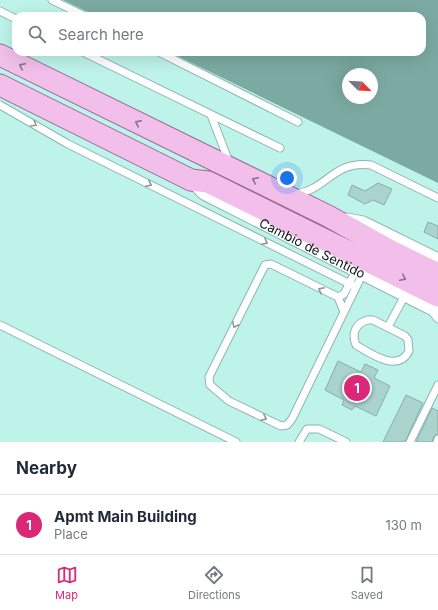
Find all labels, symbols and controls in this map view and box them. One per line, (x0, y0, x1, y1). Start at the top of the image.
search box (12, 12, 426, 56)
icon: search (26, 23, 48, 45)
text: Search here (58, 25, 144, 44)
one-way arrow (18, 63, 26, 71)
north arrow (342, 68, 378, 104)
one-way arrow (30, 120, 37, 127)
one-way arrow (135, 120, 143, 128)
your location (277, 168, 297, 188)
one-way arrow (252, 177, 260, 185)
one-way arrow (145, 179, 152, 187)
street label: Cambio de Sentido (257, 214, 368, 282)
one-way arrow (261, 238, 269, 245)
one-way arrow (399, 274, 406, 281)
one-way arrow (318, 287, 325, 294)
one-way arrow (232, 321, 240, 328)
pin: 1 (344, 373, 370, 403)
one-way arrow (259, 413, 267, 421)
text: Nearby (16, 458, 77, 478)
text: Apmt Main Building (54, 507, 197, 526)
text: 1 (26, 517, 32, 533)
text: 130 m (385, 517, 422, 533)
text: Place (54, 526, 88, 542)
tab: Map (55, 564, 78, 602)
tab: Directions (188, 564, 241, 602)
tab: Saved (351, 564, 383, 602)

